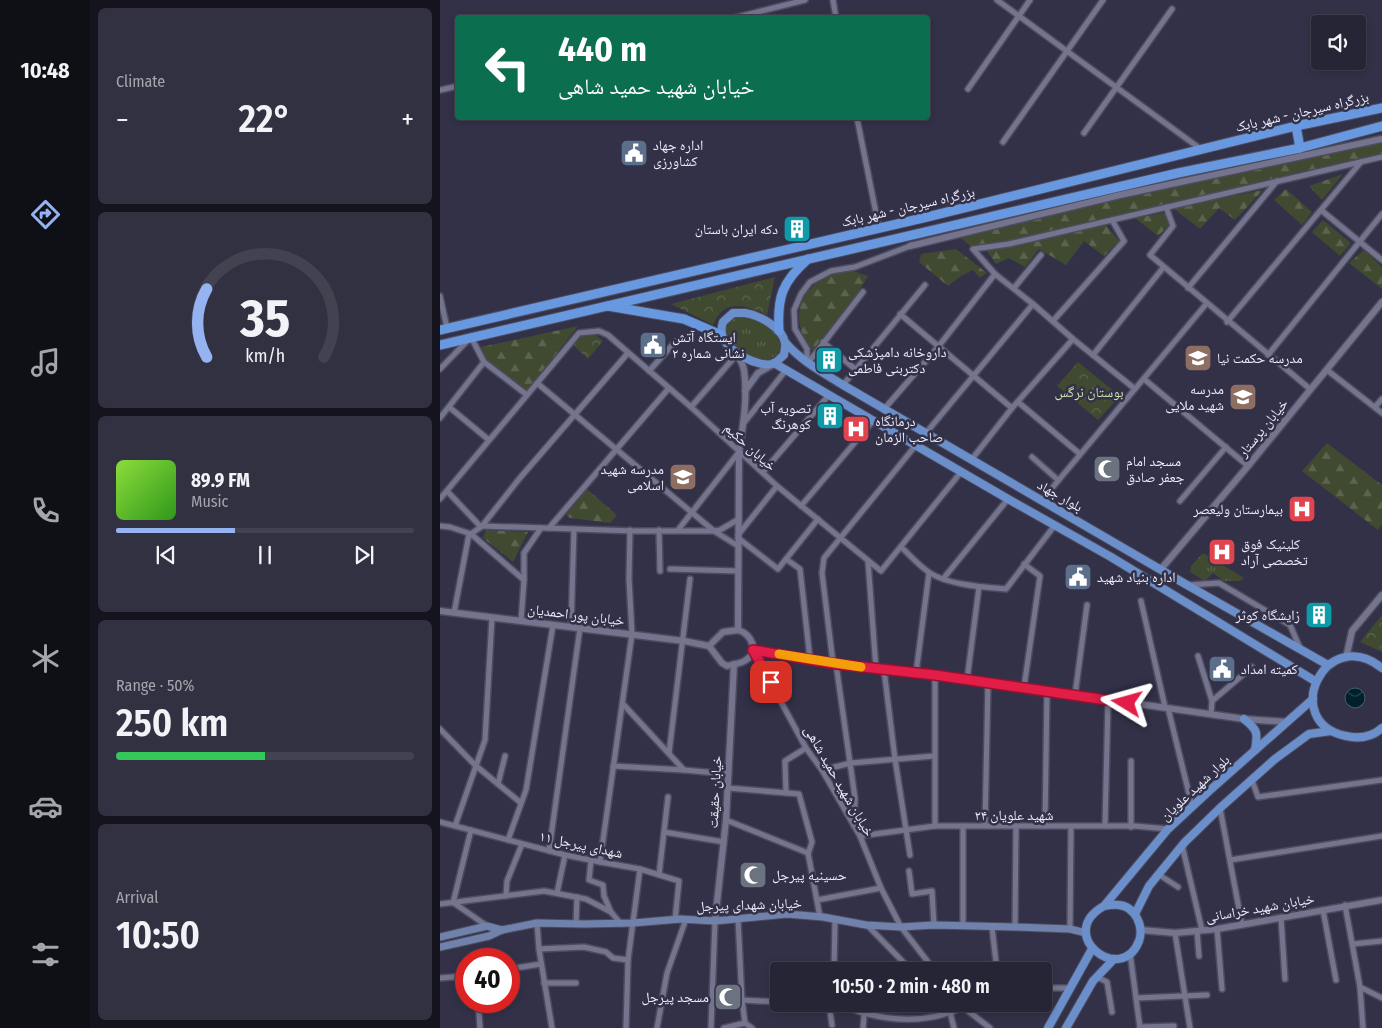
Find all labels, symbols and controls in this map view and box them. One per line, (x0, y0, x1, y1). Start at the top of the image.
map controls (1311, 15, 1366, 70)
button: sound (1311, 15, 1366, 70)
text: 440 m (558, 28, 647, 70)
icon: left (475, 35, 540, 100)
text: 10:48 (20, 57, 70, 84)
text: Climate (116, 72, 165, 91)
text: خیابان شهید حمید شاهی (558, 73, 754, 100)
street label: بزرگراه سیرجان - شهر بابک (1234, 88, 1371, 136)
text: 22° (239, 96, 291, 142)
text: − (116, 103, 129, 136)
text: + (401, 103, 414, 136)
place label: اداره جهاد کشاورزی (653, 137, 703, 170)
public building icon: اداره جهاد کشاورزی (619, 138, 649, 168)
street label: بزرگراه سیرجان - شهر بابک (840, 183, 977, 231)
icon: directions (28, 197, 63, 232)
building icon: دکه ایران باستان (782, 214, 812, 244)
place label: دکه ایران باستان (695, 221, 778, 238)
text: 35 (239, 287, 290, 350)
place label: ایستگاه آتش نشانی شماره ۲ (672, 329, 745, 362)
public building icon: ایستگاه آتش نشانی شماره ۲ (638, 330, 668, 360)
school or university icon: مدرسه حکمت نیا (1183, 343, 1213, 373)
place label: داروخانه دامپزشکی دکتربنی فاطمی (848, 344, 947, 377)
icon: music (28, 345, 63, 380)
text: km/h (245, 345, 285, 367)
building icon: داروخانه دامپزشکی دکتربنی فاطمی (814, 345, 844, 375)
place label: مدرسه حکمت نیا (1217, 350, 1303, 367)
place label: مدرسه شهید ملایی (1165, 381, 1224, 414)
school or university icon: مدرسه شهید ملایی (1228, 382, 1258, 412)
park label: بوستان نرگس (1054, 384, 1124, 401)
street label: خیابان پرستار (1234, 395, 1292, 461)
place label: تصویه آب کوهرنگ (760, 400, 811, 433)
building icon: تصویه آب کوهرنگ (815, 401, 845, 431)
place label: درمانگاه صاحب الزمان (875, 413, 943, 446)
hospital icon: درمانگاه صاحب الزمان (841, 414, 871, 444)
street label: خیابان حکیم (720, 419, 780, 476)
place label: مسجد امام جعفر صادق (1126, 453, 1185, 486)
mosque icon: مسجد امام جعفر صادق (1092, 454, 1122, 484)
place label: مدرسه شهید اسلامی (601, 461, 664, 494)
school or university icon: مدرسه شهید اسلامی (668, 462, 698, 492)
text: 89.9 FM (191, 469, 250, 492)
street label: بلوار جهاد (1034, 476, 1086, 516)
text: Music (191, 492, 228, 511)
icon: phone (28, 493, 63, 528)
hospital icon: بیمارستان ولیعصر (1287, 494, 1317, 524)
place label: بیمارستان ولیعصر (1192, 501, 1283, 518)
place label: کلینیک فوق تخصصی آراد (1241, 536, 1308, 569)
hospital icon: کلینیک فوق تخصصی آراد (1207, 537, 1237, 567)
icon: previous (152, 541, 180, 569)
icon: pause (251, 541, 279, 569)
icon: next (350, 541, 378, 569)
public building icon: اداره بنیاد شهید (1063, 562, 1093, 592)
place label: اداره بنیاد شهید (1097, 569, 1176, 586)
building icon: زایشگاه کوثر (1304, 600, 1334, 630)
street label: خیابان پور احمدیان (527, 601, 626, 630)
place label: زایشگاه کوثر (1234, 607, 1300, 624)
icon: climate (28, 641, 63, 676)
public building icon: کمیته امداد (1207, 654, 1237, 684)
pin (750, 661, 792, 703)
place label: کمیته امداد (1241, 661, 1298, 678)
icon: arrive (757, 668, 785, 696)
text: Range · 50% (116, 676, 195, 695)
position arrow (1100, 676, 1152, 728)
text: 250 km (116, 700, 228, 746)
street label: خیابان شهید حمید شاهی (800, 723, 878, 839)
street label: بلوار شهید علویان (1157, 751, 1233, 825)
street label: خیابان حقیقت (705, 755, 725, 829)
icon: car (28, 789, 63, 824)
street label: شهید علویان ۲۴ (975, 807, 1053, 824)
street label: شهدای پیرجل ۱۱ (538, 828, 624, 862)
mosque icon: حسینیه پیرجل (738, 860, 768, 890)
place label: حسینیه پیرجل (772, 867, 847, 884)
text: Arrival (116, 888, 158, 907)
street label: خیابان شهید خراسانی (1204, 890, 1316, 926)
street label: خیابان شهدای پیرجل (696, 895, 802, 915)
text: 10:50 (116, 912, 200, 958)
icon: filters (28, 937, 63, 972)
speed limit sign: 40 (455, 948, 520, 1013)
text: 10:50 · 2 min · 480 m (832, 975, 990, 998)
mosque icon: مسجد پیرجل (713, 982, 743, 1012)
place label: مسجد پیرجل (641, 989, 709, 1006)

